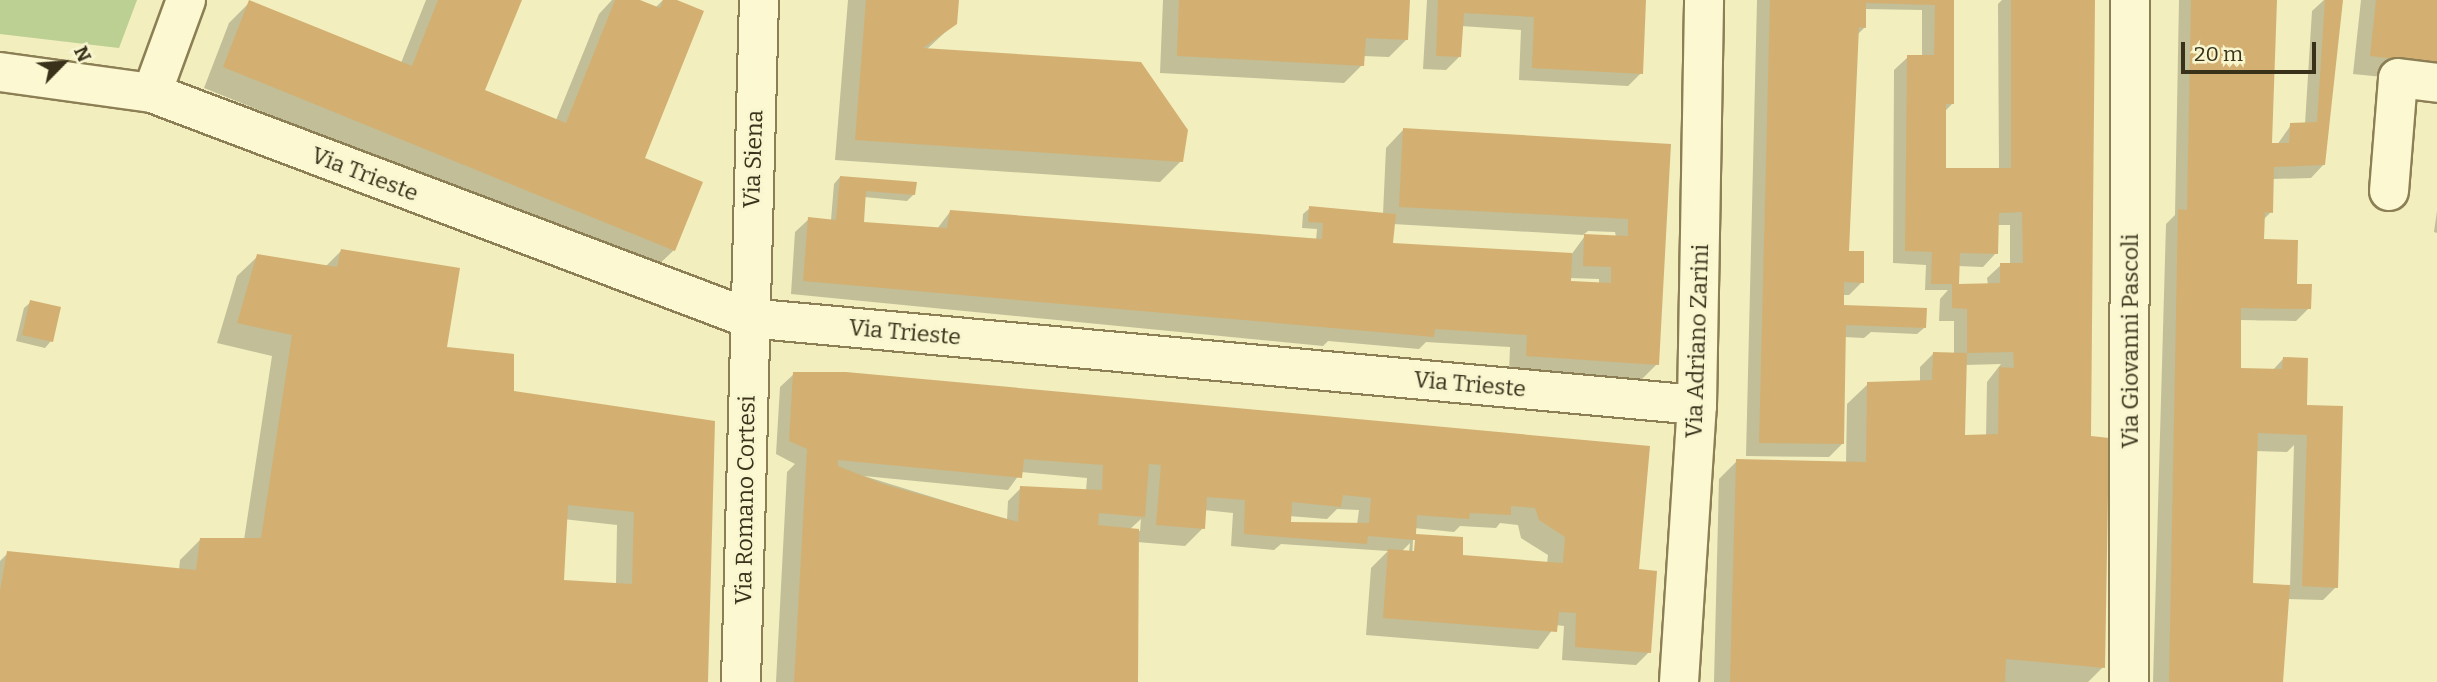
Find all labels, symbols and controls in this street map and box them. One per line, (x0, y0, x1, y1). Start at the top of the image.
north arrow (28, 28, 98, 98)
scale bar (2185, 28, 2320, 72)
text: 20 m (2194, 41, 2243, 67)
text: N (69, 42, 96, 65)
street label: Via Siena (737, 109, 769, 209)
street label: Via Trieste (308, 141, 422, 207)
street label: Via Giovanni Pascoli (2116, 234, 2144, 448)
street label: Via Adriano Zarini (1680, 243, 1714, 439)
street label: Via Trieste (848, 313, 962, 351)
street label: Via Trieste (1413, 365, 1527, 403)
street label: Via Romano Cortesi (729, 395, 761, 605)

